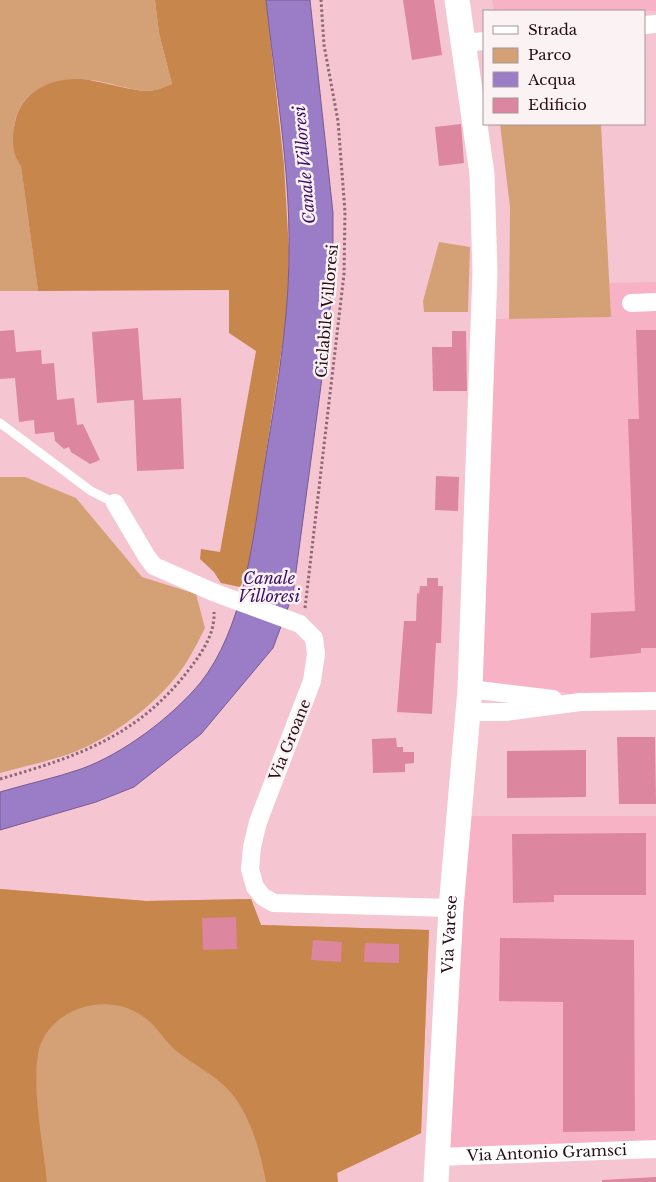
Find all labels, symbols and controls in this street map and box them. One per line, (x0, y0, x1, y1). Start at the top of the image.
legend (483, 10, 646, 125)
text: Strada (528, 20, 578, 39)
text: Parco (528, 45, 571, 64)
text: Acqua (527, 70, 576, 89)
text: Edificio (528, 95, 587, 114)
water label: Canale Villoresi (289, 105, 319, 225)
street label: Ciclabile Villoresi (311, 243, 342, 379)
water label: Canale Villoresi (238, 568, 300, 606)
street label: Via Groane (264, 696, 315, 784)
street label: Via Varese (437, 894, 461, 975)
street label: Via Antonio Gramsci (465, 1140, 627, 1165)

